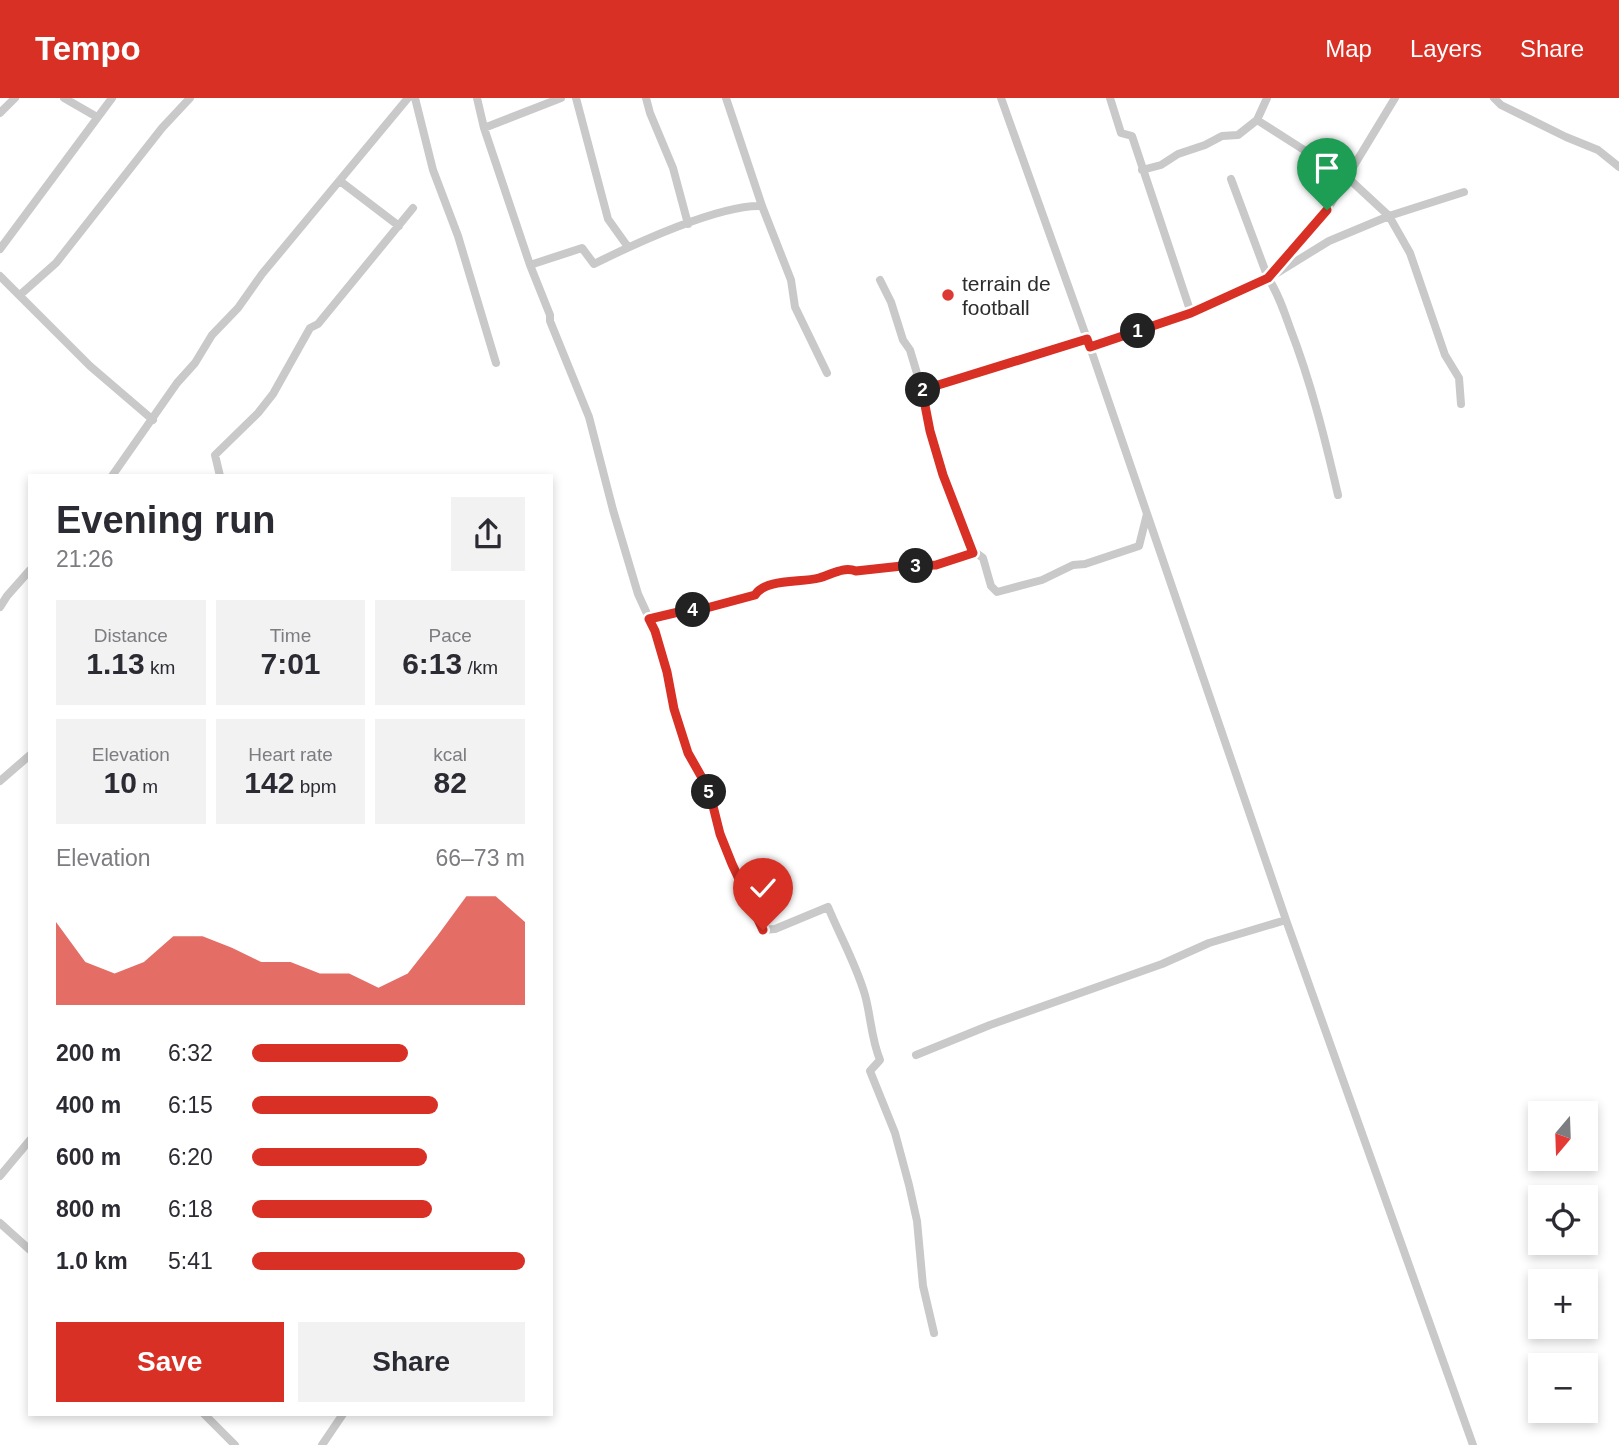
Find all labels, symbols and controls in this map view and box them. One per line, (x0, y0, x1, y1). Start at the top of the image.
text: Tempo (35, 30, 141, 67)
text: Map (1325, 35, 1372, 62)
text: Layers (1410, 35, 1482, 62)
text: Share (1520, 35, 1584, 62)
pin (1297, 138, 1357, 210)
icon: arrive (1308, 149, 1346, 187)
place label: terrain de football (962, 272, 1051, 319)
marker: terrain de football (940, 287, 956, 303)
pin: 1 (1120, 314, 1156, 348)
text: 1 (1132, 320, 1143, 341)
pin: 2 (906, 372, 940, 408)
text: 2 (917, 379, 928, 400)
button: share (451, 497, 525, 571)
text: Evening run (56, 499, 276, 541)
text: 21:26 (56, 546, 114, 572)
pin: 3 (898, 548, 934, 584)
text: 3 (910, 555, 921, 576)
pin: 4 (676, 592, 710, 628)
text: 4 (687, 599, 698, 620)
text: Distance (94, 625, 168, 646)
text: Time (270, 625, 311, 646)
text: Pace (429, 625, 472, 646)
text: 1.13 (86, 647, 145, 680)
text: 7:01 (260, 647, 321, 680)
text: 6:13 (402, 647, 462, 680)
text: km (145, 657, 175, 678)
text: /km (462, 657, 498, 678)
text: Elevation (92, 744, 170, 765)
text: Heart rate (248, 744, 333, 765)
text: kcal (433, 744, 467, 765)
text: 10 (104, 766, 137, 799)
text: 142 (244, 766, 294, 799)
text: 82 (433, 766, 467, 799)
pin: 5 (692, 774, 726, 810)
text: m (137, 776, 158, 797)
text: bpm (294, 776, 337, 797)
text: 5 (703, 781, 714, 802)
text: Elevation (56, 845, 151, 871)
text: 66–73 m (435, 845, 525, 871)
pin (733, 858, 793, 930)
icon: check (744, 869, 782, 907)
text: 200 m (56, 1040, 121, 1066)
text: 6:32 (168, 1040, 213, 1066)
text: 400 m (56, 1092, 121, 1118)
text: 6:15 (168, 1092, 213, 1118)
north arrow (1528, 1101, 1598, 1171)
map controls (1528, 1101, 1598, 1423)
text: 600 m (56, 1144, 121, 1170)
text: 6:20 (168, 1144, 213, 1170)
button: locate (1528, 1185, 1598, 1255)
text: 800 m (56, 1196, 121, 1222)
text: 6:18 (168, 1196, 213, 1222)
text: 1.0 km (56, 1248, 128, 1274)
text: 5:41 (168, 1248, 213, 1274)
button: + (1528, 1269, 1598, 1339)
button: Save (56, 1322, 284, 1402)
button: Share (298, 1322, 525, 1402)
button: − (1528, 1353, 1598, 1423)

